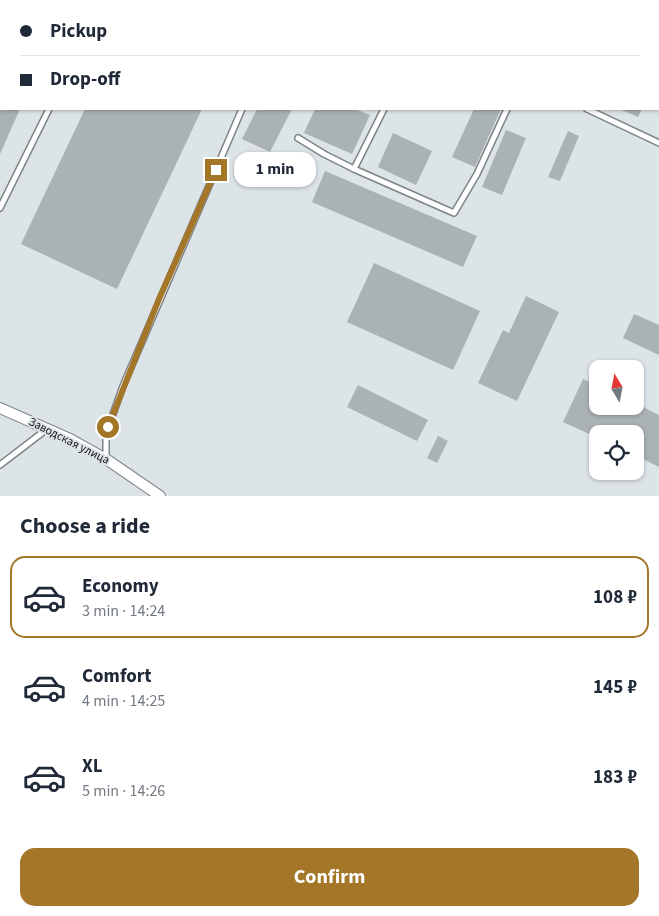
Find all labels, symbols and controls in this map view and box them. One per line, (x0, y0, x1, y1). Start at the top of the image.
text: Pickup (50, 18, 107, 45)
text: Drop-off (50, 66, 120, 93)
callout: 1 min (234, 152, 316, 188)
text: 1 min (256, 158, 294, 180)
route end (205, 159, 227, 181)
north arrow (589, 360, 644, 415)
map controls (589, 360, 644, 480)
street label: Заводская улица (25, 413, 113, 469)
route start (97, 416, 119, 438)
button: locate (589, 425, 644, 480)
text: Choose a ride (20, 510, 150, 542)
text: Economy (82, 573, 159, 600)
icon: car (22, 575, 67, 620)
text: 108 ₽ (593, 584, 637, 611)
text: 3 min · 14:24 (82, 600, 165, 622)
text: Comfort (82, 663, 152, 690)
icon: car (22, 665, 67, 710)
text: 145 ₽ (593, 674, 637, 701)
text: 4 min · 14:25 (82, 690, 165, 712)
text: XL (82, 753, 103, 780)
icon: car (22, 755, 67, 800)
text: 183 ₽ (593, 764, 637, 791)
text: 5 min · 14:26 (82, 780, 165, 802)
button: Confirm (20, 848, 639, 906)

